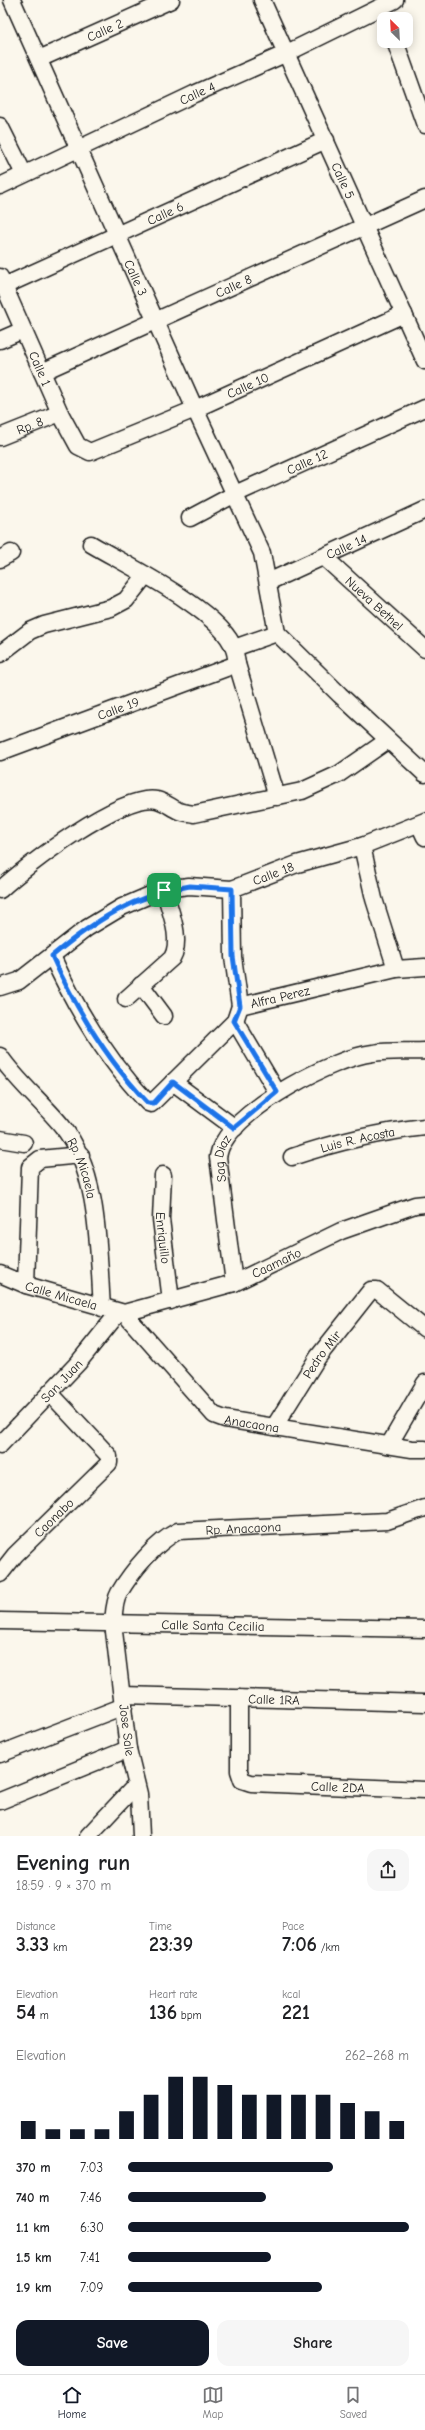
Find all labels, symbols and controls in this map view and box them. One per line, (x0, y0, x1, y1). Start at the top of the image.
north arrow (377, 12, 413, 48)
map controls (377, 12, 413, 48)
street label: Calle 2 (84, 15, 125, 44)
street label: Calle 4 (177, 78, 217, 107)
street label: Calle 5 (329, 160, 358, 201)
street label: Calle 6 (145, 198, 186, 228)
street label: Calle 3 (122, 257, 151, 298)
street label: Calle 8 (213, 271, 254, 300)
street label: Calle 1 (26, 349, 55, 388)
street label: Calle 10 (224, 369, 271, 401)
street label: Rp. 8 (14, 413, 45, 437)
street label: Calle 12 (284, 446, 330, 477)
street label: Calle 14 (324, 530, 369, 562)
street label: Nueva Bethel (343, 573, 406, 633)
street label: Calle 19 (95, 694, 141, 723)
street label: Calle 18 (250, 858, 296, 888)
pin (147, 873, 181, 907)
icon: arrive (153, 879, 175, 901)
street label: Alfra Perez (249, 982, 311, 1011)
street label: Luis R. Acosta (319, 1124, 396, 1155)
street label: Sag Diaz (211, 1132, 234, 1183)
street label: Rp. Micaela (65, 1135, 100, 1200)
street label: Enriquillo (153, 1212, 174, 1265)
street label: Caamaño (249, 1244, 303, 1281)
street label: Calle Micaela (24, 1278, 99, 1313)
street label: Pedro Mir (299, 1327, 344, 1381)
street label: San. Juan (37, 1356, 85, 1405)
street label: Anacaona (223, 1412, 280, 1435)
street label: Caonabo (31, 1495, 76, 1540)
street label: Rp. Anacaona (205, 1519, 282, 1537)
street label: Calle Santa Cecilia (161, 1617, 265, 1633)
street label: Calle 1RA (248, 1691, 300, 1707)
street label: Jose Sale (116, 1703, 138, 1757)
street label: Calle 2DA (311, 1778, 366, 1795)
button: share (367, 1849, 409, 1891)
text: Evening run (16, 1850, 130, 1876)
text: 18:59 · 9 × 370 m (16, 1878, 111, 1893)
text: Distance (16, 1920, 55, 1933)
text: Time (149, 1920, 172, 1933)
text: Pace (282, 1920, 304, 1933)
text: 3.33 (16, 1933, 49, 1956)
text: 23:39 (149, 1933, 193, 1956)
text: 7:06 (282, 1933, 317, 1956)
text: km (49, 1941, 67, 1954)
text: /km (317, 1941, 340, 1954)
text: Elevation (16, 1988, 58, 2001)
text: Heart rate (149, 1988, 198, 2001)
text: kcal (282, 1988, 300, 2001)
text: 54 (16, 2001, 36, 2024)
text: 136 (149, 2001, 177, 2024)
text: 221 (282, 2001, 310, 2024)
text: m (36, 2009, 49, 2022)
text: bpm (177, 2009, 202, 2022)
text: Elevation (16, 2048, 66, 2063)
text: 262–268 m (345, 2048, 409, 2063)
text: 370 m (16, 2160, 51, 2175)
text: 7:03 (80, 2160, 103, 2175)
text: 740 m (16, 2190, 49, 2205)
text: 7:46 (80, 2190, 102, 2205)
text: 1.1 km (16, 2220, 50, 2235)
text: 6:30 (80, 2220, 104, 2235)
text: 1.5 km (16, 2250, 52, 2265)
text: 7:41 (80, 2250, 100, 2265)
text: 1.9 km (16, 2280, 52, 2295)
text: 7:09 (80, 2280, 103, 2295)
button: Save (16, 2320, 209, 2366)
button: Share (217, 2320, 409, 2366)
tab: Home (58, 2384, 86, 2421)
tab: Map (202, 2384, 224, 2421)
tab: Saved (340, 2384, 367, 2421)

